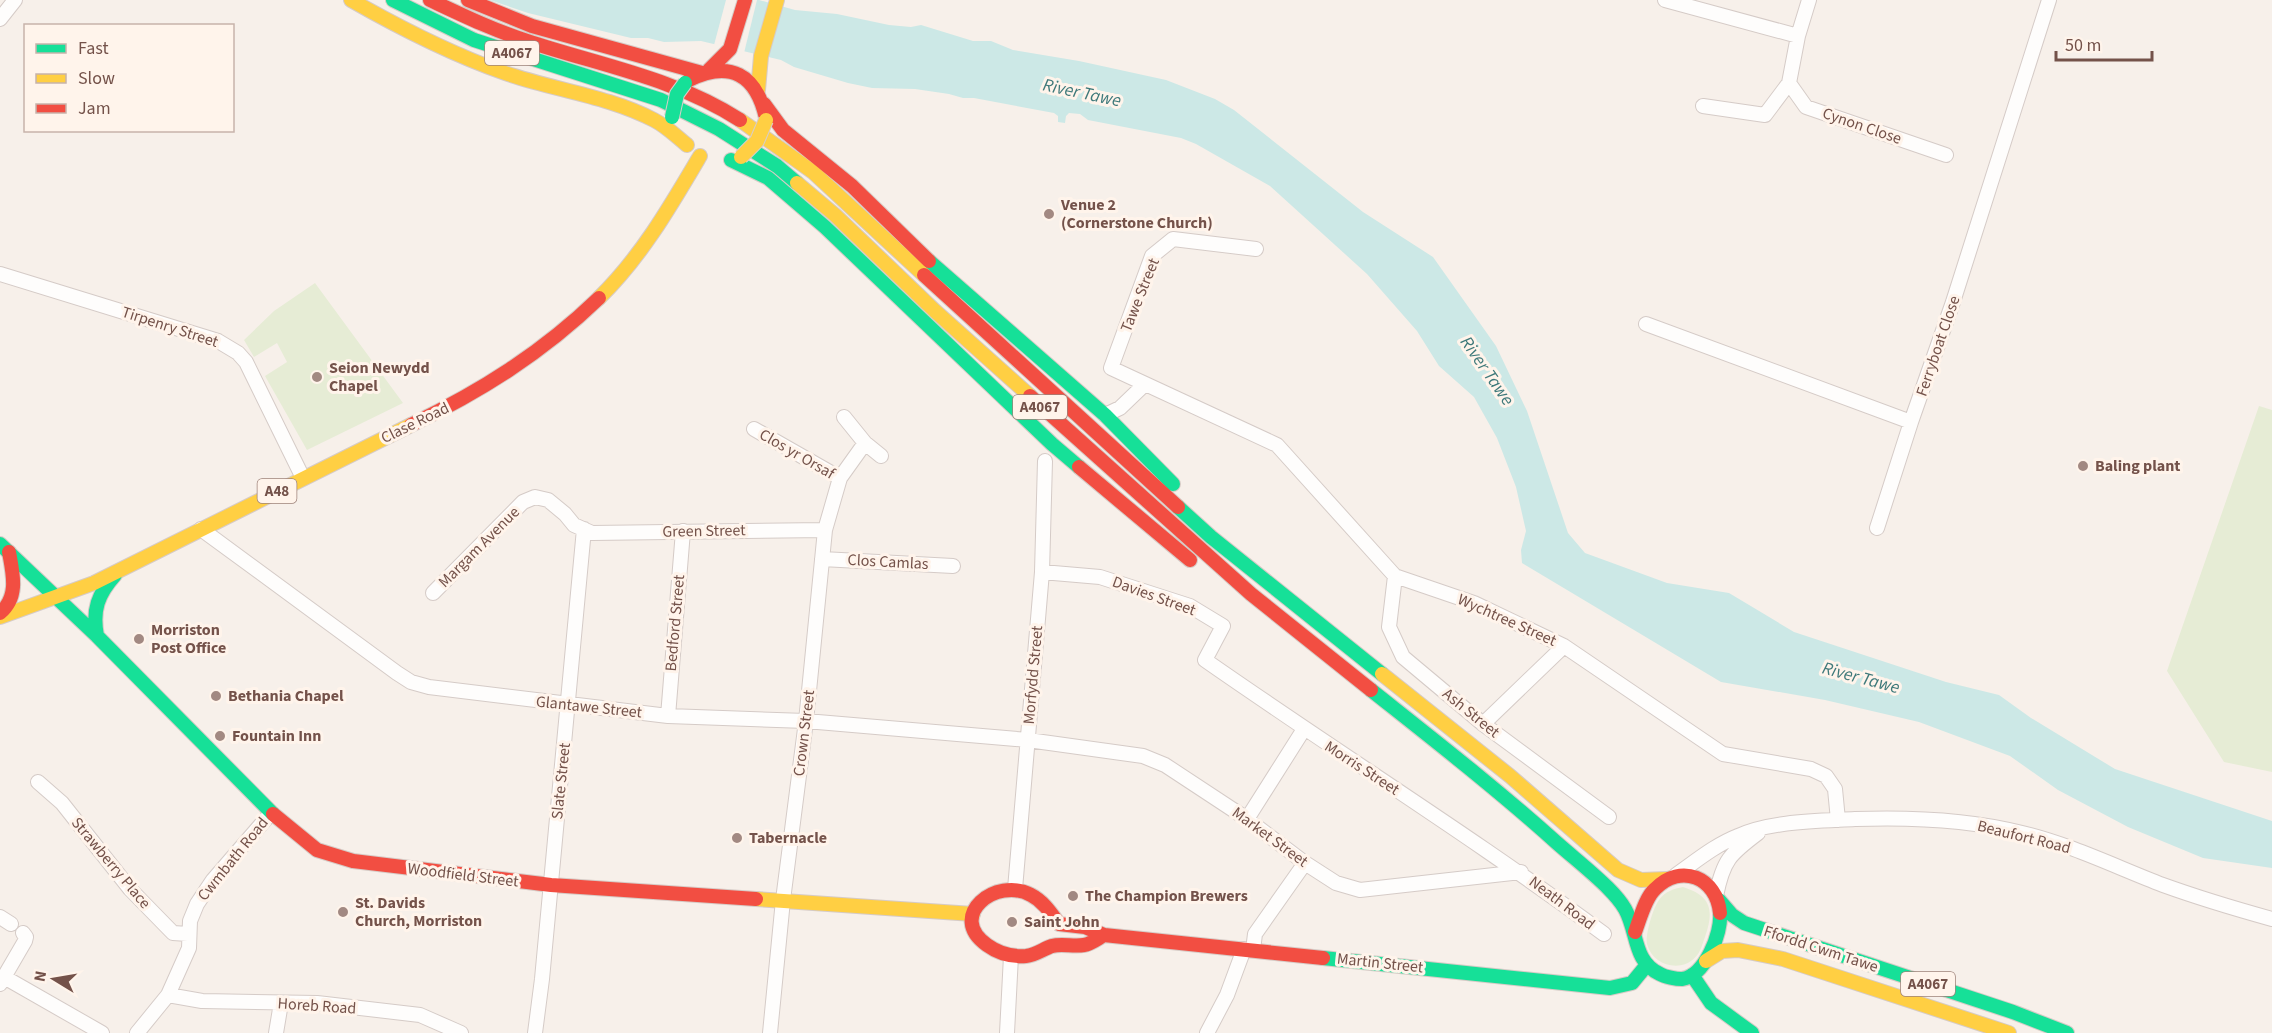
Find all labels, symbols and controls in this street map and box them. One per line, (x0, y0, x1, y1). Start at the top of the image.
legend (24, 24, 234, 132)
scale bar (2056, 24, 2152, 62)
text: 50 m (2065, 33, 2101, 58)
text: Fast (78, 36, 109, 61)
road number: A4067 (485, 41, 539, 65)
text: Slow (78, 66, 115, 91)
water label: River Tawe (1041, 73, 1124, 114)
text: Jam (78, 96, 111, 121)
street label: Cynon Close (1820, 102, 1905, 150)
place label: Venue 2 (Cornerstone Church) (1060, 194, 1213, 234)
marker: Venue 2 (Cornerstone Church) (1042, 207, 1056, 221)
street label: Tawe Street (1115, 254, 1165, 335)
street label: Ferryboat Close (1911, 293, 1965, 399)
street label: Tirpenry Street (119, 301, 222, 353)
water label: River Tawe (1454, 331, 1520, 411)
place label: Seion Newydd Chapel (329, 357, 430, 397)
marker: Seion Newydd Chapel (310, 370, 324, 384)
road number: A4067 (1013, 395, 1067, 419)
street label: Clase Road (377, 397, 453, 449)
street label: Clos yr Orsaf (755, 424, 840, 485)
place label: Baling plant (2095, 455, 2180, 477)
marker: Baling plant (2076, 459, 2090, 473)
road number: A48 (258, 479, 296, 503)
street label: Margam Avenue (433, 501, 525, 593)
street label: Green Street (662, 519, 746, 543)
street label: Clos Camlas (847, 549, 929, 575)
street label: Davies Street (1109, 571, 1199, 621)
street label: Bedford Street (660, 573, 690, 672)
street label: Wychtree Street (1454, 588, 1560, 652)
place label: Morriston Post Office (151, 619, 226, 659)
street label: Morfydd Street (1018, 624, 1048, 725)
marker: Morriston Post Office (132, 632, 146, 646)
water label: River Tawe (1819, 656, 1903, 700)
street label: Ash Street (1438, 683, 1505, 743)
place label: Bethania Chapel (228, 685, 344, 707)
street label: Crown Street (788, 688, 820, 777)
marker: Bethania Chapel (209, 689, 223, 703)
street label: Glantawe Street (535, 690, 644, 724)
place label: Fountain Inn (232, 725, 321, 747)
marker: Fountain Inn (213, 729, 227, 743)
street label: Morris Street (1320, 736, 1404, 801)
street label: Slate Street (546, 741, 576, 820)
street label: Market Street (1227, 802, 1313, 873)
street label: Cwmbath Road (192, 812, 274, 906)
street label: Strawberry Place (66, 813, 156, 914)
street label: Beaufort Road (1975, 815, 2073, 859)
place label: Tabernacle (749, 827, 827, 849)
marker: Tabernacle (730, 831, 744, 845)
street label: Woodfield Street (406, 857, 520, 893)
street label: Neath Road (1524, 871, 1600, 935)
place label: The Champion Brewers (1085, 885, 1248, 907)
marker: The Champion Brewers (1066, 889, 1080, 903)
place label: St. Davids Church, Morriston (355, 892, 482, 932)
marker: St. Davids Church, Morriston (336, 905, 350, 919)
place label: Saint John (1024, 911, 1100, 933)
marker: Saint John (1005, 915, 1019, 929)
street label: Ffordd Cwm Tawe (1761, 920, 1881, 978)
street label: Martin Street (1336, 948, 1425, 979)
north arrow (24, 949, 84, 1009)
text: N (28, 969, 52, 984)
road number: A4067 (1901, 972, 1955, 996)
street label: Horeb Road (277, 992, 357, 1020)

